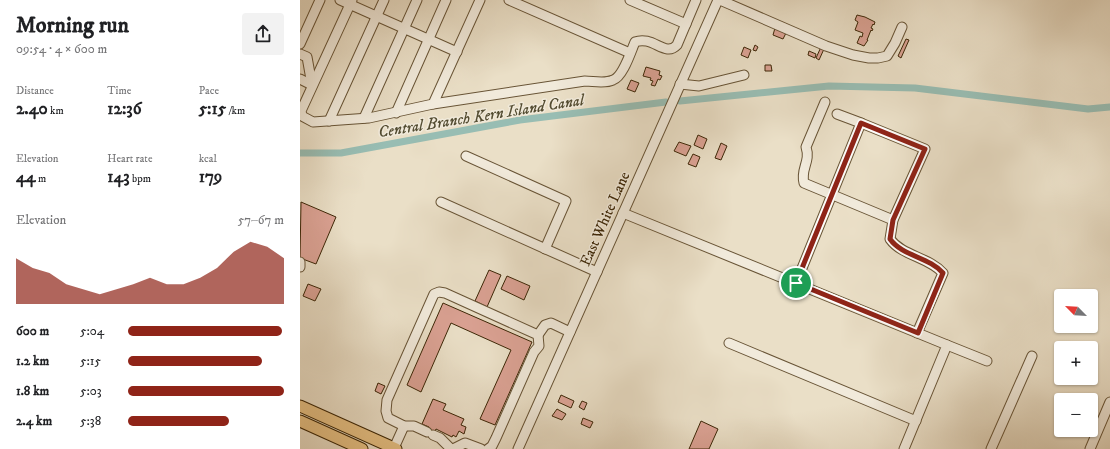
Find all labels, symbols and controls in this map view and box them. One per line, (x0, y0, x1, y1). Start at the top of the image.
text: Morning run (16, 12, 129, 39)
button: share (242, 13, 284, 55)
text: 09:54 · 4 × 600 m (16, 41, 107, 57)
text: Distance (16, 84, 54, 98)
text: Time (107, 84, 131, 98)
text: Pace (199, 84, 219, 98)
water label: Central Branch Kern Island Canal (377, 90, 587, 142)
text: 2.40 (16, 98, 48, 120)
text: 12:36 (107, 98, 142, 120)
text: 5:15 (199, 98, 226, 120)
text: km (48, 104, 64, 118)
text: /km (226, 104, 245, 118)
text: Elevation (16, 152, 59, 166)
text: Heart rate (107, 152, 152, 166)
text: kcal (199, 152, 217, 166)
text: 44 (16, 166, 36, 188)
text: 143 (107, 166, 130, 188)
text: 179 (199, 166, 222, 188)
street label: East White Lane (576, 169, 634, 269)
text: m (36, 172, 46, 186)
text: bpm (130, 172, 151, 186)
text: Elevation (16, 212, 66, 228)
text: 57–67 m (238, 212, 284, 228)
pin (779, 266, 813, 300)
icon: arrive (785, 272, 807, 294)
north arrow (1054, 289, 1098, 333)
map controls (1054, 289, 1098, 437)
text: 600 m (16, 323, 49, 339)
text: 5:04 (80, 323, 104, 339)
button: + (1054, 341, 1098, 385)
text: 1.2 km (16, 353, 49, 369)
text: 5:15 (80, 353, 101, 369)
text: 1.8 km (16, 383, 49, 399)
text: 5:03 (80, 383, 102, 399)
button: − (1054, 393, 1098, 437)
text: 2.4 km (16, 413, 52, 429)
text: 5:38 (80, 413, 101, 429)

